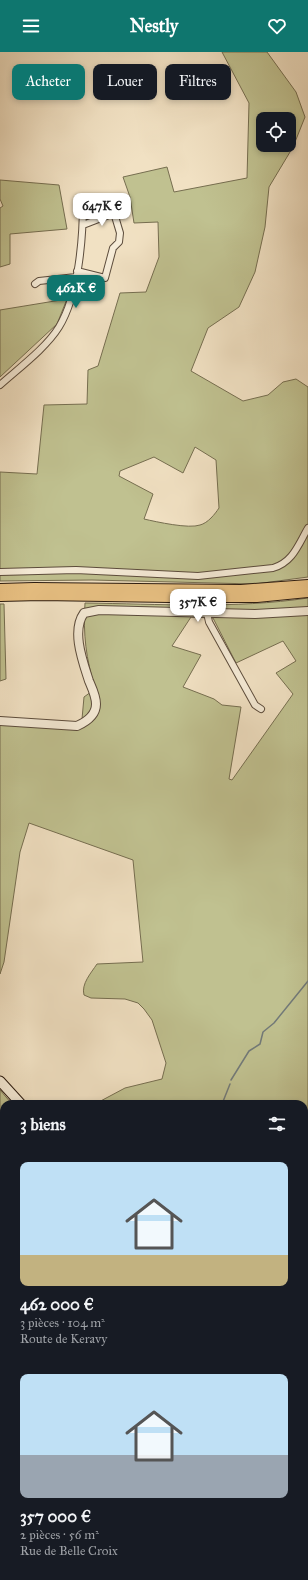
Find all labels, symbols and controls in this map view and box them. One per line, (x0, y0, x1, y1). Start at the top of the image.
icon: menu (20, 15, 42, 37)
text: Nestly (130, 15, 178, 37)
icon: heart (266, 15, 288, 37)
chip: Acheter (12, 64, 85, 100)
chip: Louer (93, 64, 157, 100)
chip: Filtres (165, 64, 231, 100)
map controls (256, 112, 296, 152)
button: locate (256, 112, 296, 152)
pin: 647K € (69, 193, 135, 227)
text: 647K € (82, 198, 122, 214)
pin: 462K € (43, 275, 109, 309)
text: 462K € (56, 280, 96, 296)
pin: 357K € (165, 589, 231, 623)
text: 357K € (179, 594, 217, 610)
icon: filters (266, 1113, 288, 1135)
text: 3 biens (20, 1114, 66, 1135)
icon: home (118, 1188, 190, 1260)
text: 462 000 € (20, 1294, 94, 1315)
text: 3 pièces · 104 m² (20, 1315, 105, 1331)
text: Route de Keravy (20, 1331, 107, 1347)
icon: home (118, 1400, 190, 1472)
text: 357 000 € (20, 1506, 91, 1527)
text: 2 pièces · 56 m² (20, 1527, 99, 1543)
text: Rue de Belle Croix (20, 1543, 118, 1559)

